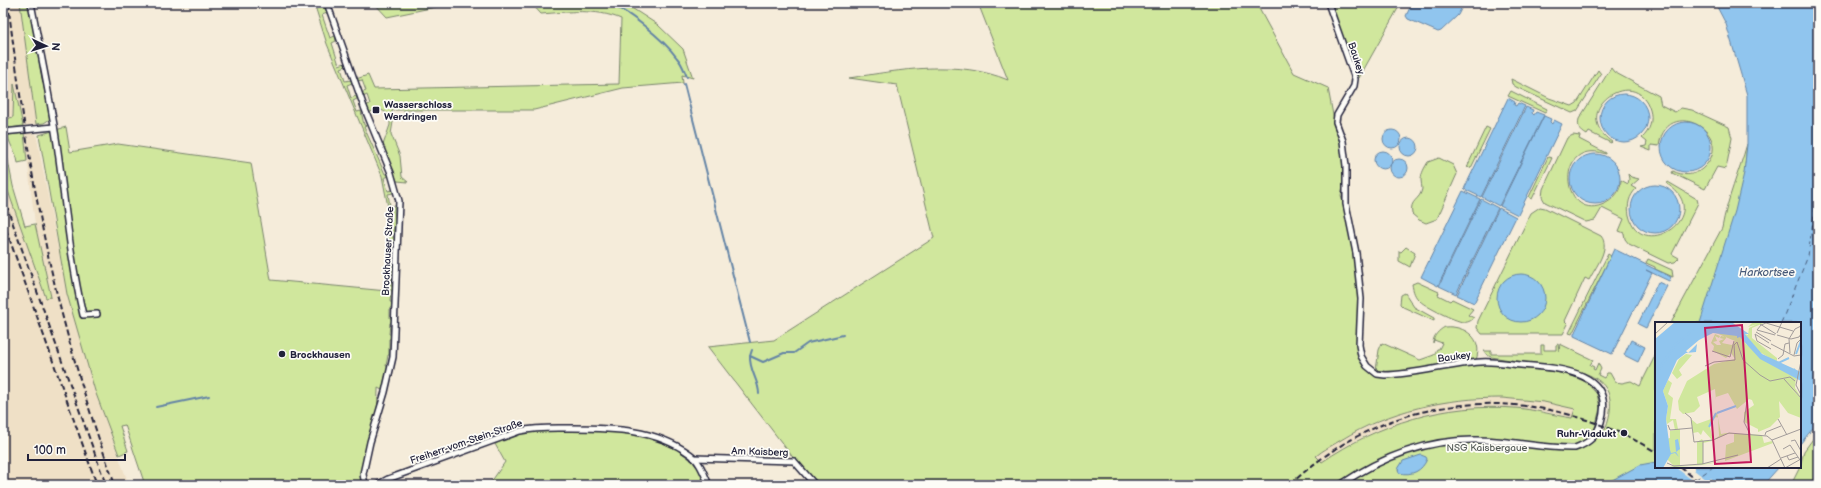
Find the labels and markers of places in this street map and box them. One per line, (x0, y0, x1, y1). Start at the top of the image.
place label: Wasserschloss Werdringen (384, 99, 452, 123)
marker: Wasserschloss Werdringen (371, 105, 381, 115)
marker: Brockhausen (277, 349, 287, 359)
place label: Brockhausen (290, 349, 351, 361)
place label: Ruhr-Viadukt (1557, 428, 1617, 440)
marker: Ruhr-Viadukt (1619, 428, 1629, 438)

